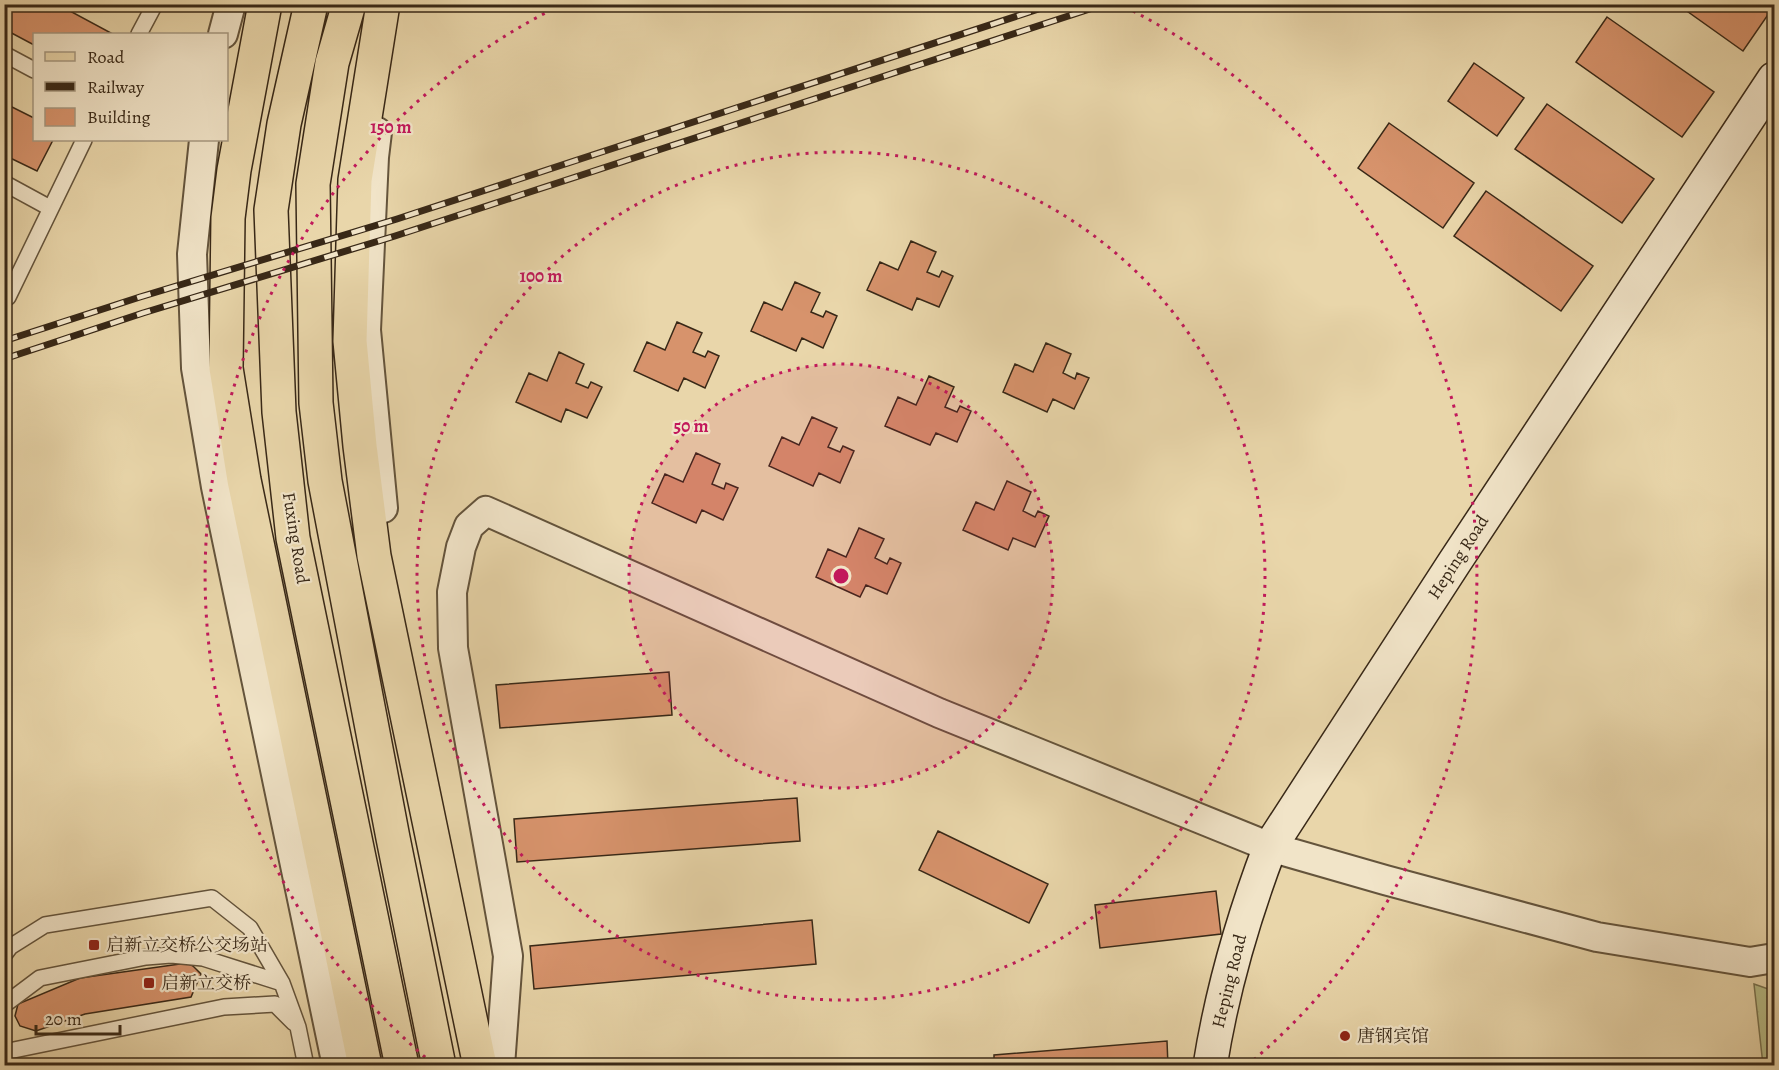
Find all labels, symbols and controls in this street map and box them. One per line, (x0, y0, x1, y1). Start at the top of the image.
legend (33, 33, 228, 141)
text: Road (87, 45, 125, 69)
text: Railway (87, 75, 145, 99)
text: Building (87, 105, 151, 129)
text: 150 m (370, 115, 412, 139)
text: 100 m (520, 264, 562, 288)
text: 50 m (674, 414, 708, 438)
street label: Fuxing Road (277, 490, 315, 586)
street label: Heping Road (1422, 510, 1494, 604)
centre of rings (831, 566, 851, 586)
street label: Heping Road (1206, 931, 1252, 1030)
place label: 启新立交桥公交场站 (106, 933, 268, 957)
marker: 启新立交桥公交场站 (87, 938, 101, 952)
place label: 启新立交桥 (161, 971, 251, 995)
marker: 启新立交桥 (142, 976, 156, 990)
scale bar (36, 998, 120, 1036)
text: 20 m (45, 1007, 82, 1031)
place label: 唐钢宾馆 (1357, 1024, 1429, 1048)
marker: 唐钢宾馆 (1338, 1029, 1352, 1043)

